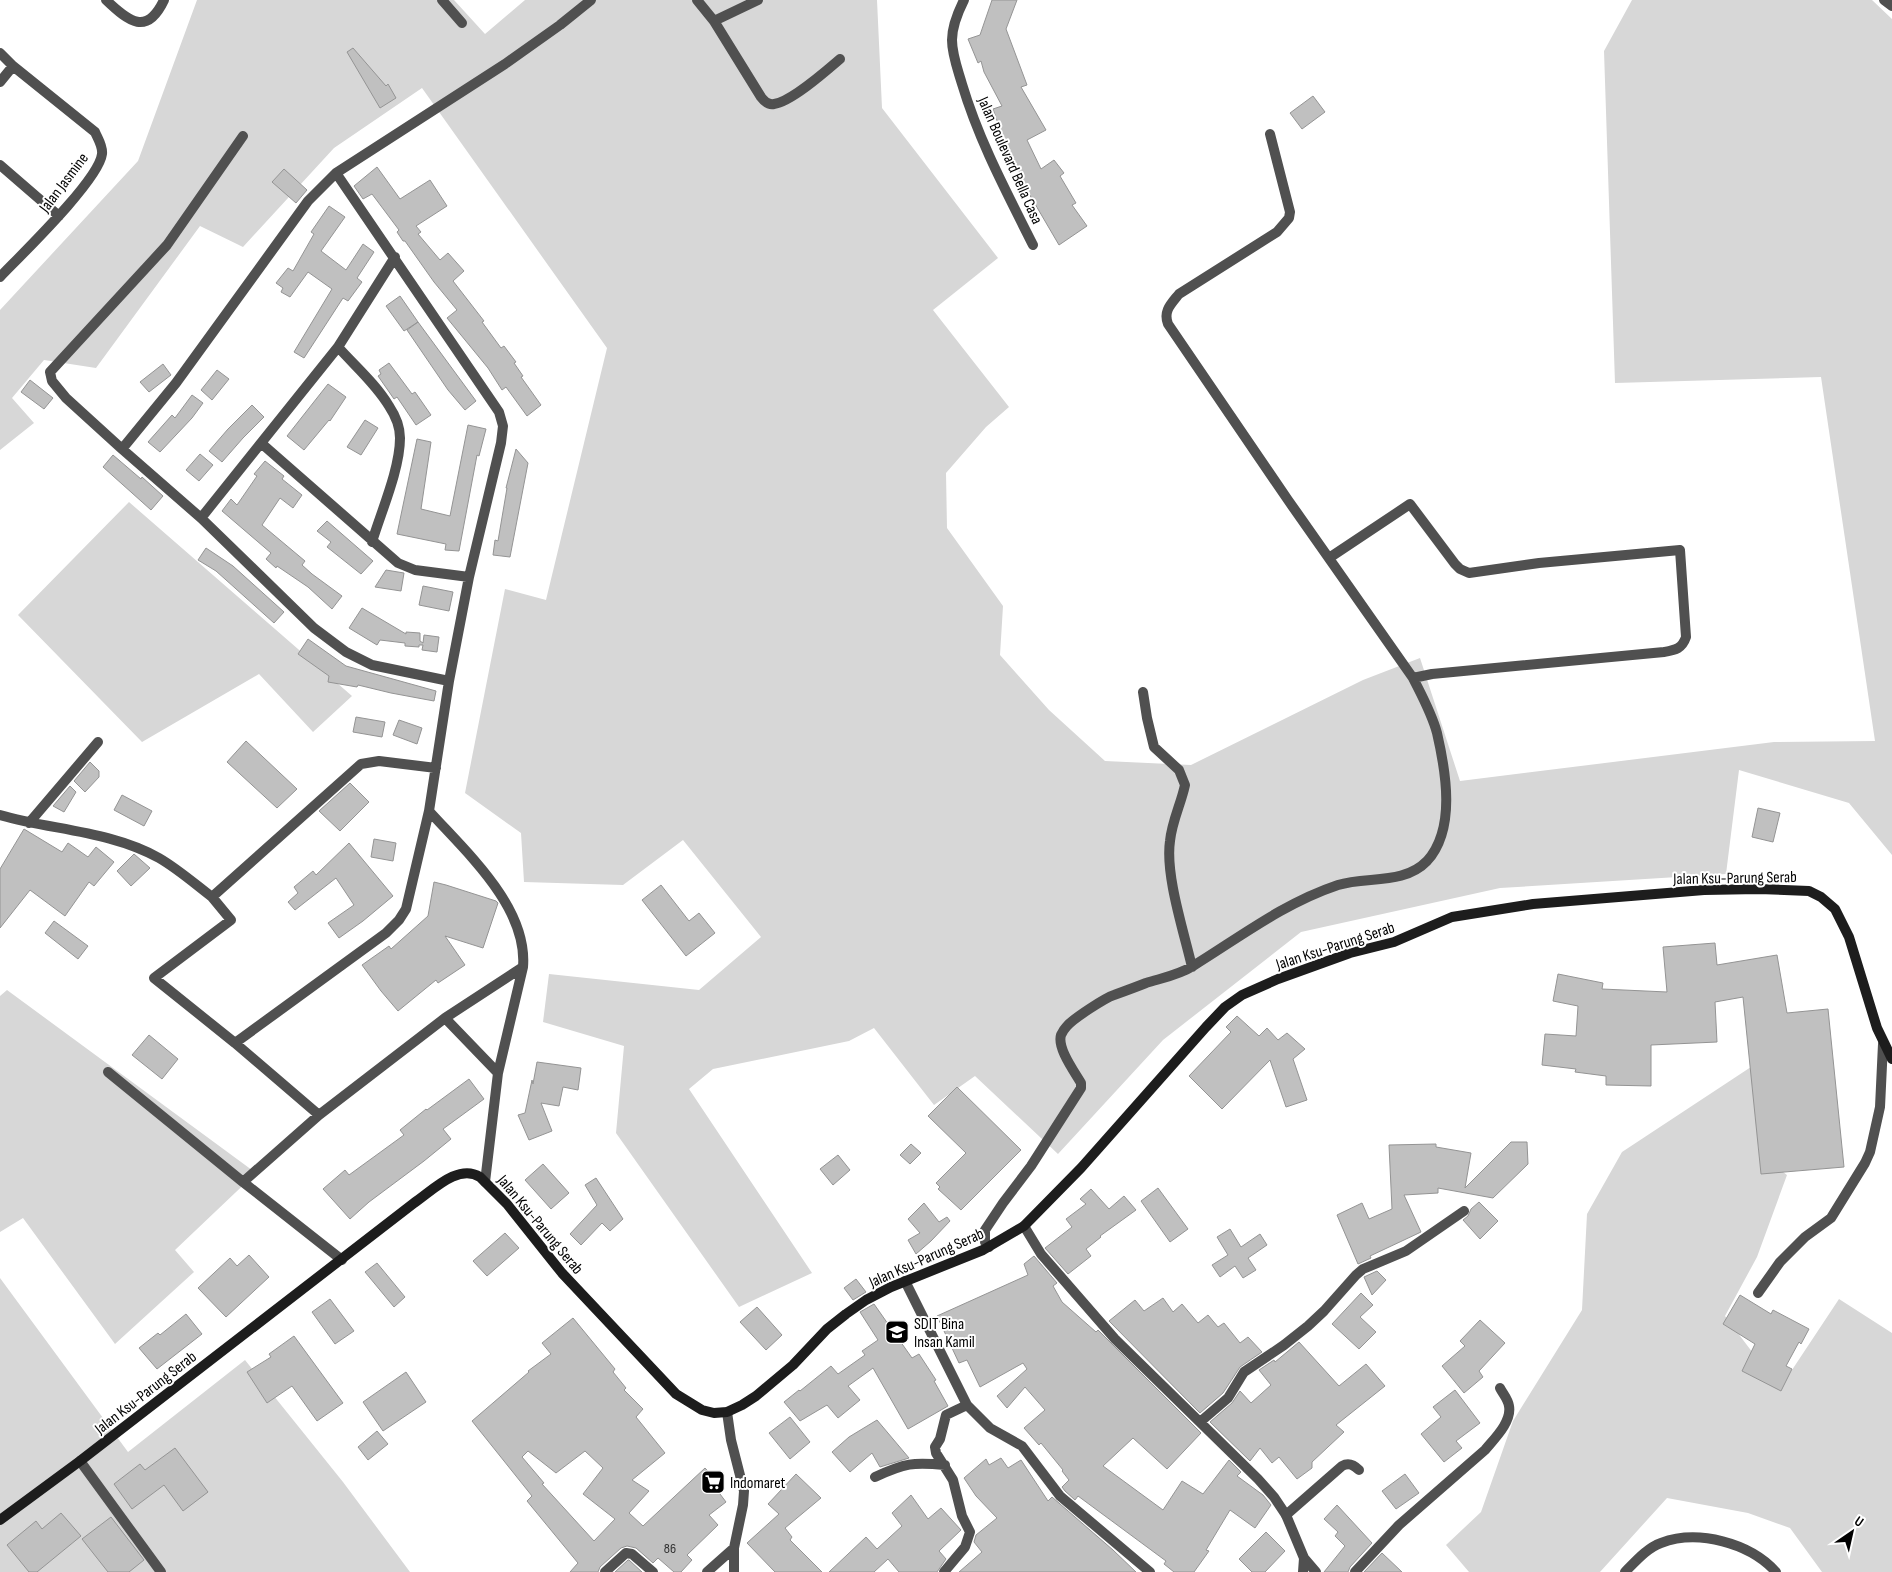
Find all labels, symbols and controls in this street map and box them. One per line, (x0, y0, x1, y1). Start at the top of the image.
street label: Jalan Boulevard Bella Casa (973, 93, 1046, 227)
street label: Jalan Jasmine (35, 149, 93, 217)
street label: Jalan Ksu-Parung Serab (1672, 868, 1797, 889)
street label: Jalan Ksu-Parung Serab (1273, 918, 1397, 975)
street label: Jalan Ksu-Parung Serab (492, 1171, 587, 1278)
street label: Jalan Ksu-Parung Serab (865, 1225, 987, 1293)
place label: SDIT Bina Insan Kamil (914, 1315, 975, 1352)
school or university icon: SDIT Bina Insan Kamil (884, 1319, 910, 1345)
street label: Jalan Ksu-Parung Serab (91, 1348, 200, 1439)
supermarket icon: Indomaret (700, 1469, 726, 1495)
place label: Indomaret (730, 1474, 786, 1493)
north arrow (1827, 1507, 1877, 1557)
text: U (1851, 1513, 1867, 1531)
house number: 86 (664, 1540, 676, 1557)

